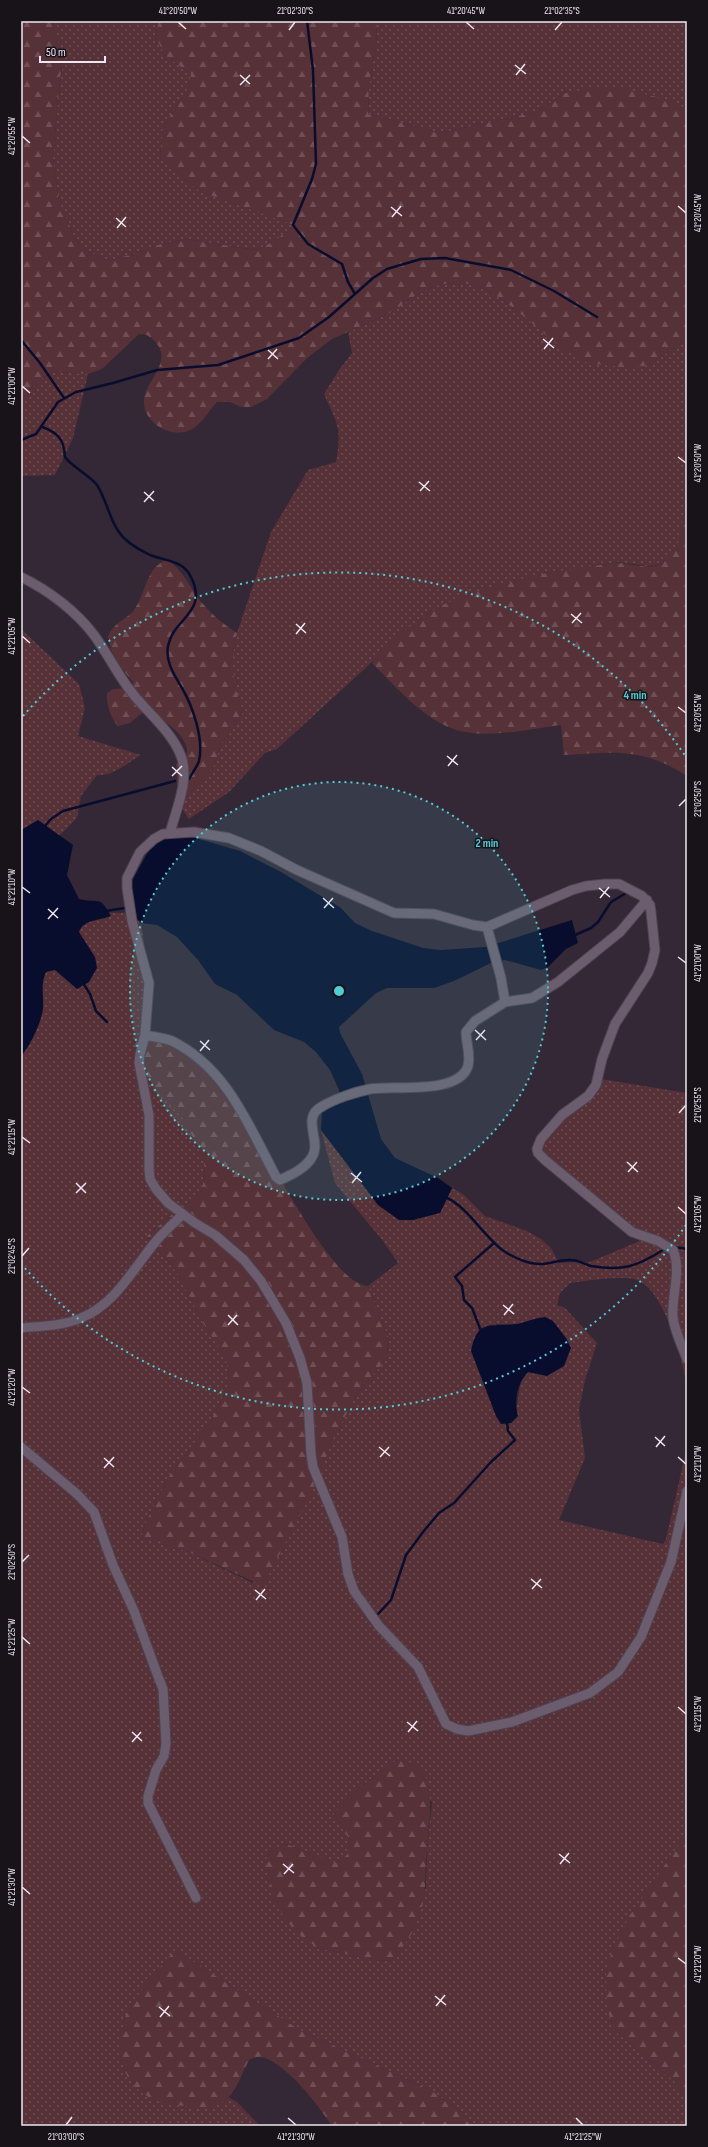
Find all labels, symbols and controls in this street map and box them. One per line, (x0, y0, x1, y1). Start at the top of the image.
text: 41°20'50"W (159, 5, 198, 17)
text: 21°02'30"S (277, 5, 313, 17)
text: 41°20'45"W (447, 5, 486, 17)
text: 21°02'35"S (544, 5, 580, 17)
scale bar (40, 38, 105, 64)
text: 50 m (46, 45, 66, 60)
text: 41°20'55"W (6, 117, 18, 155)
text: 41°20'45"W (692, 193, 704, 232)
text: 41°21'00"W (6, 367, 18, 405)
text: 41°20'50"W (692, 443, 704, 482)
text: 41°21'05"W (6, 617, 18, 655)
text: 4 min (623, 688, 647, 703)
text: 41°20'55"W (692, 694, 704, 732)
text: 21°02'50"S (692, 781, 704, 817)
text: 2 min (476, 836, 498, 851)
text: 41°21'10"W (6, 868, 18, 905)
text: 41°21'00"W (692, 944, 704, 982)
centre of rings (332, 984, 346, 998)
text: 21°02'55"S (692, 1087, 704, 1123)
text: 41°21'15"W (6, 1118, 18, 1155)
text: 41°21'05"W (692, 1195, 704, 1233)
text: 21°02'45"S (6, 1238, 18, 1274)
text: 41°21'20"W (6, 1368, 18, 1406)
text: 41°21'10"W (692, 1445, 704, 1482)
text: 21°02'50"S (6, 1544, 18, 1580)
text: 41°21'25"W (6, 1618, 18, 1655)
text: 41°21'15"W (692, 1695, 704, 1732)
text: 41°21'30"W (6, 1868, 18, 1906)
text: 41°21'20"W (692, 1945, 704, 1983)
text: 21°03'00"S (48, 2131, 84, 2143)
text: 41°21'30"W (277, 2131, 315, 2143)
text: 41°21'25"W (565, 2131, 602, 2143)

